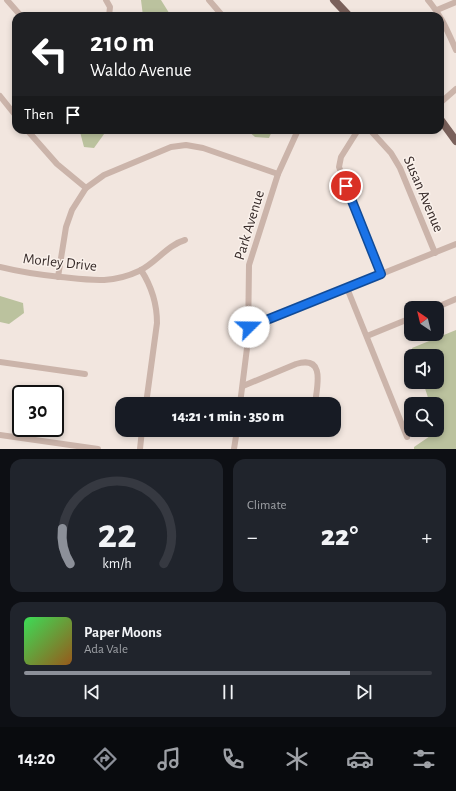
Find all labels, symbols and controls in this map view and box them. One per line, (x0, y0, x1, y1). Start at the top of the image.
icon: left (24, 28, 76, 80)
text: 210 m (90, 29, 155, 57)
text: Waldo Avenue (90, 62, 191, 80)
icon: arrive (62, 104, 84, 126)
text: Then (24, 107, 54, 122)
street label: Susan Avenue (401, 154, 446, 234)
pin (329, 169, 363, 203)
icon: arrive (335, 175, 357, 197)
street label: Park Avenue (232, 188, 267, 262)
street label: Morley Drive (22, 251, 98, 274)
north arrow (404, 301, 444, 341)
map controls (404, 301, 444, 437)
position arrow (228, 306, 270, 348)
button: sound (404, 349, 444, 389)
speed limit sign: 30 (12, 385, 64, 437)
button: search (404, 397, 444, 437)
text: 14:21 · 1 min · 350 m (172, 409, 284, 424)
text: Climate (247, 499, 286, 512)
text: 22 (97, 513, 136, 554)
text: 22° (321, 521, 358, 551)
text: − (247, 526, 258, 548)
text: + (421, 526, 432, 548)
text: km/h (102, 556, 131, 570)
text: Paper Moons (84, 625, 162, 640)
text: Ada Vale (84, 643, 128, 656)
icon: previous (81, 681, 103, 703)
icon: pause (217, 681, 239, 703)
icon: next (353, 681, 375, 703)
icon: directions (91, 745, 119, 773)
icon: music (155, 745, 183, 773)
icon: phone (219, 745, 247, 773)
icon: climate (283, 745, 311, 773)
icon: car (346, 745, 374, 773)
icon: filters (410, 745, 438, 773)
text: 14:20 (18, 750, 55, 768)

